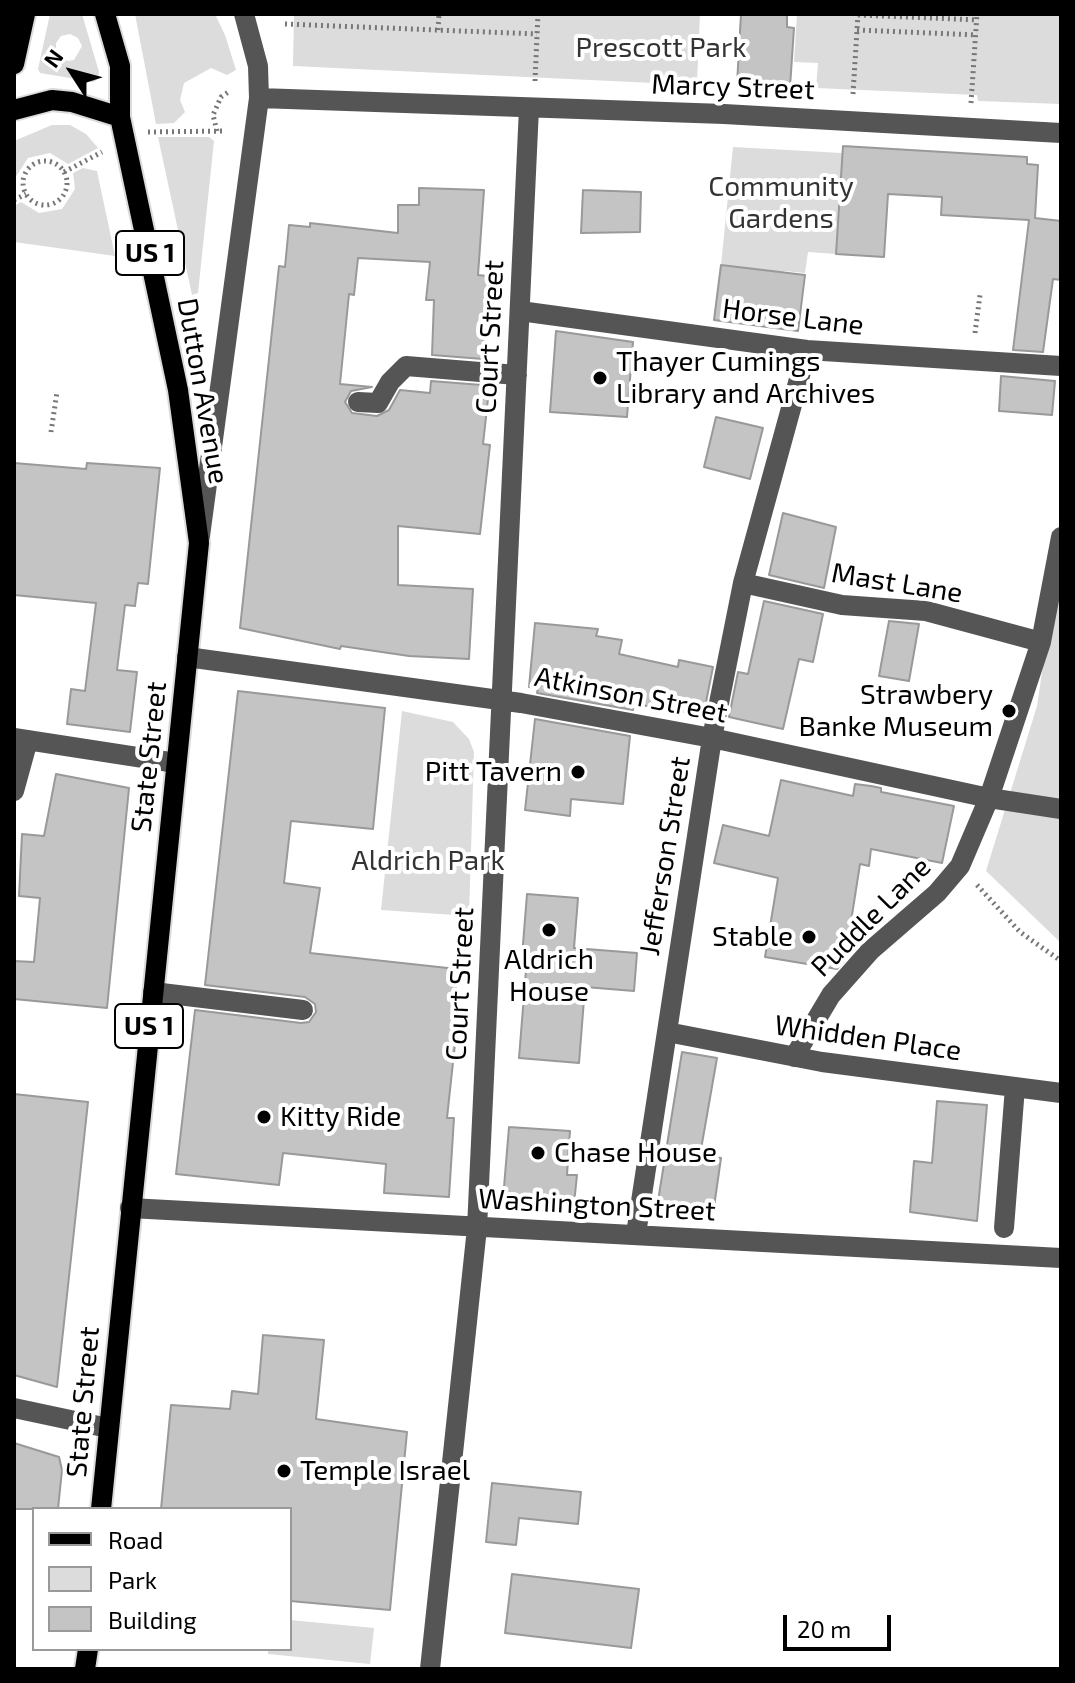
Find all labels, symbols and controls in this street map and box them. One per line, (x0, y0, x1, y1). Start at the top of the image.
park label: Prescott Park (576, 31, 746, 65)
north arrow (32, 32, 112, 112)
text: N (37, 44, 68, 72)
street label: Marcy Street (651, 67, 815, 107)
park label: Community Gardens (708, 170, 854, 236)
road number: US 1 (116, 231, 184, 275)
street label: Court Street (469, 259, 511, 415)
street label: Horse Lane (720, 292, 866, 342)
street label: Dutton Avenue (170, 295, 236, 487)
place label: Thayer Cumings Library and Archives (616, 345, 875, 411)
marker: Thayer Cumings Library and Archives (591, 369, 609, 387)
street label: Mast Lane (829, 556, 965, 610)
street label: Atkinson Street (532, 660, 730, 730)
place label: Strawbery Banke Museum (799, 678, 993, 744)
street label: State Street (124, 680, 174, 834)
marker: Strawbery Banke Museum (1000, 702, 1018, 720)
street label: Jefferson Street (633, 754, 697, 958)
place label: Pitt Tavern (425, 755, 562, 789)
marker: Pitt Tavern (569, 763, 587, 781)
park label: Aldrich Park (351, 844, 505, 878)
street label: Puddle Lane (804, 850, 938, 984)
street label: Court Street (439, 906, 481, 1062)
place label: Stable (712, 920, 793, 954)
marker: Aldrich House (540, 921, 558, 939)
marker: Stable (800, 928, 818, 946)
place label: Aldrich House (504, 943, 594, 1009)
road number: US 1 (115, 1004, 183, 1048)
street label: Whidden Place (773, 1008, 963, 1068)
place label: Kitty Ride (280, 1100, 401, 1134)
marker: Kitty Ride (255, 1108, 273, 1126)
place label: Chase House (554, 1136, 717, 1170)
marker: Chase House (529, 1144, 547, 1162)
street label: Washington Street (477, 1182, 717, 1228)
street label: State Street (60, 1325, 106, 1479)
place label: Temple Israel (300, 1454, 470, 1488)
marker: Temple Israel (275, 1462, 293, 1480)
legend (32, 1507, 292, 1651)
text: Road (108, 1525, 163, 1554)
text: Park (108, 1565, 157, 1594)
scale bar (787, 1599, 895, 1649)
text: Building (108, 1605, 197, 1634)
text: 20 m (797, 1614, 851, 1643)

